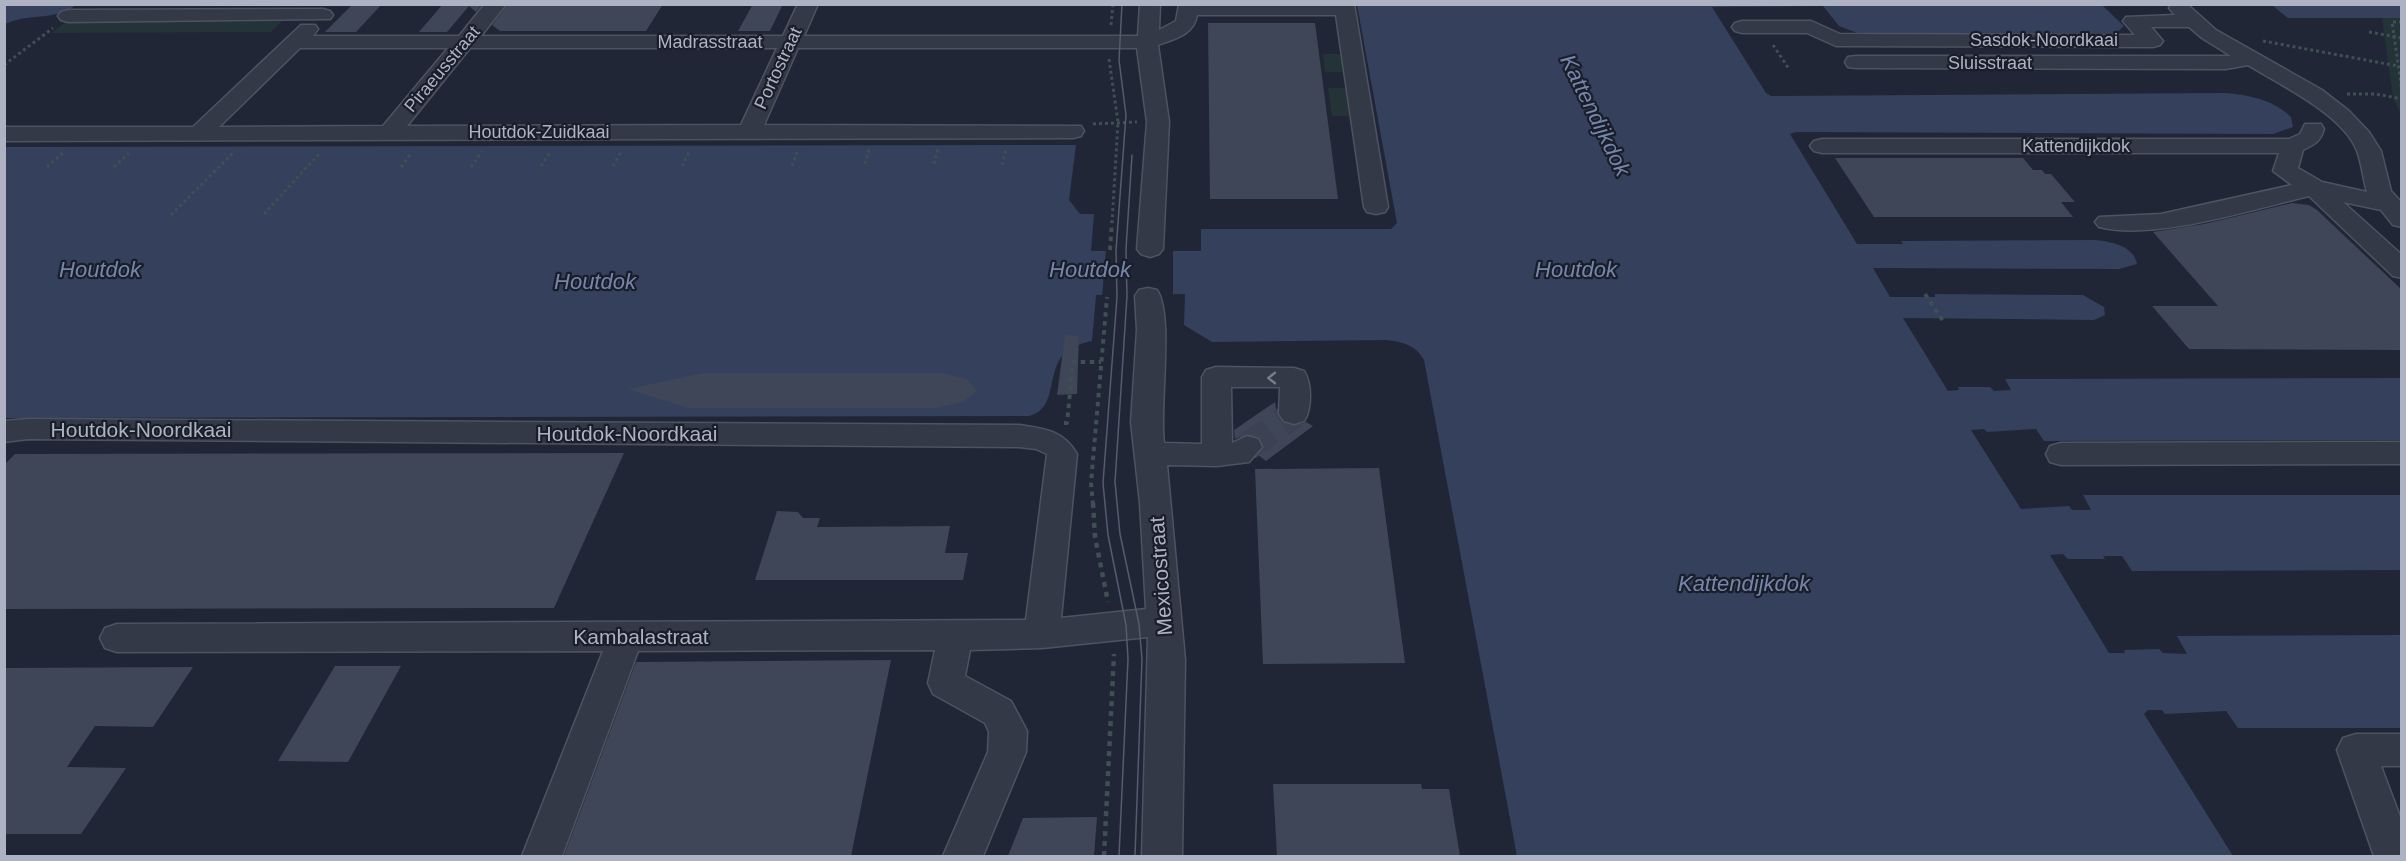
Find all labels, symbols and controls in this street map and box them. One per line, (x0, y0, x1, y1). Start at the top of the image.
street label: Piraeusstraat (400, 22, 484, 116)
street label: Portostraat (750, 24, 806, 112)
street label: Sasdok-Noordkaai (1970, 30, 2118, 50)
street label: Madrasstraat (657, 32, 763, 52)
water label: Kattendijkdok (1555, 50, 1636, 181)
street label: Sluisstraat (1948, 53, 2032, 73)
street label: Houtdok-Zuidkaai (468, 122, 610, 142)
street label: Kattendijkdok (2022, 136, 2131, 156)
water label: Houtdok (59, 257, 142, 282)
water label: Houtdok (1049, 257, 1132, 282)
water label: Houtdok (1535, 257, 1618, 282)
water label: Houtdok (554, 269, 637, 294)
one-way arrow (1267, 372, 1276, 384)
street label: Houtdok-Noordkaai (51, 418, 231, 441)
street label: Houtdok-Noordkaai (537, 422, 717, 445)
street label: Mexicostraat (1145, 516, 1176, 636)
water label: Kattendijkdok (1678, 571, 1811, 596)
street label: Kambalastraat (573, 625, 709, 648)

